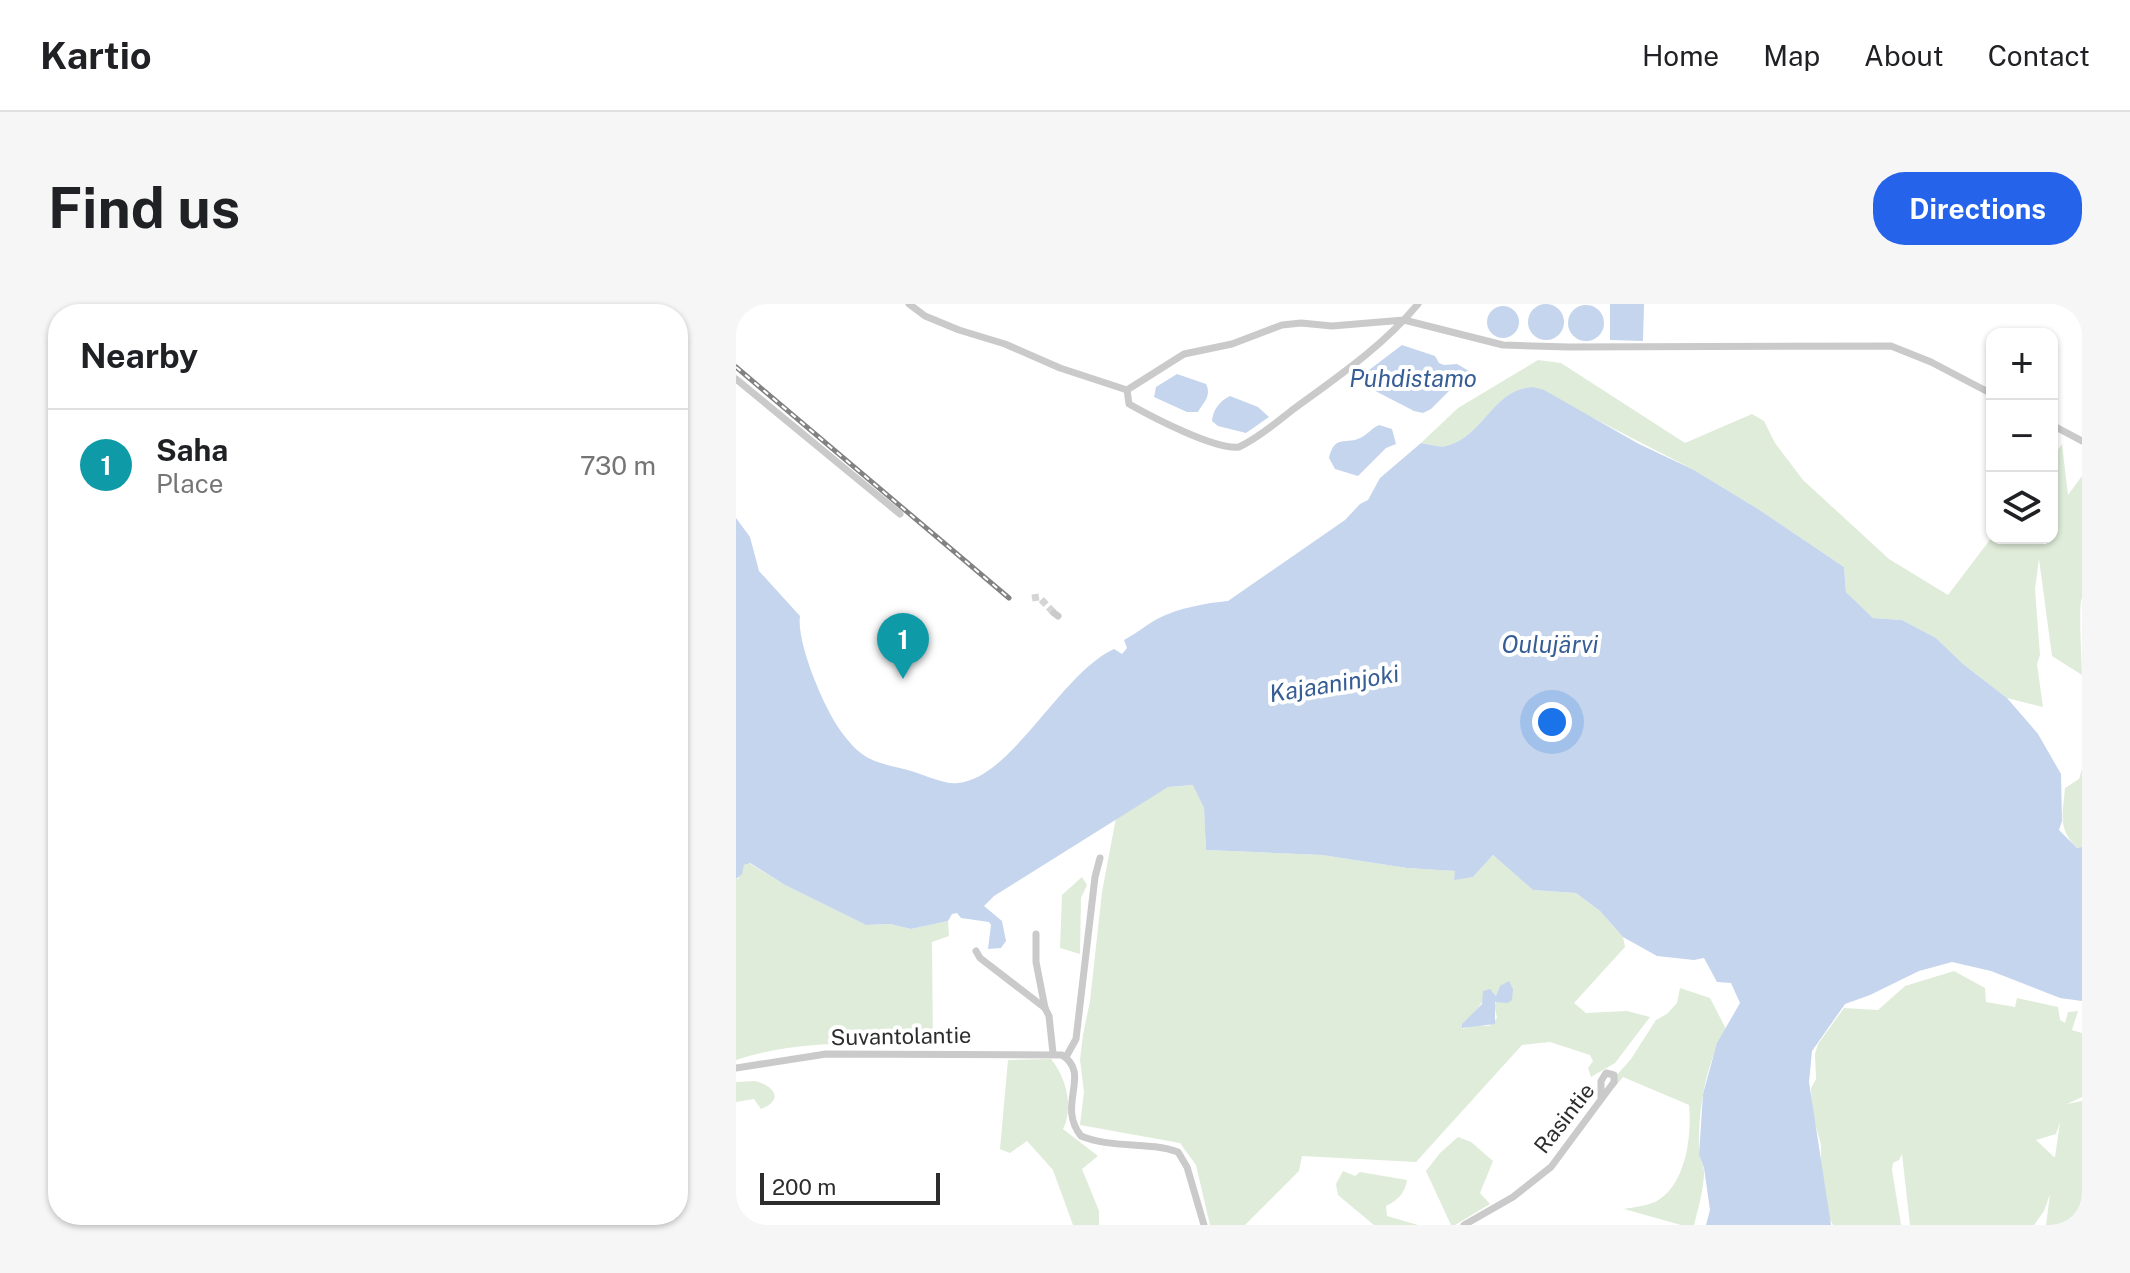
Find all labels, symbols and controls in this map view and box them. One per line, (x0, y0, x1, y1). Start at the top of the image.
text: Kartio (40, 33, 152, 78)
text: Home (1642, 39, 1719, 72)
text: Map (1763, 39, 1820, 72)
text: About (1864, 39, 1944, 72)
text: Contact (1988, 39, 2090, 72)
button: Directions (1873, 172, 2082, 245)
text: Find us (48, 175, 240, 241)
map controls (1986, 328, 2058, 544)
button: + (1986, 328, 2058, 400)
text: Nearby (80, 336, 198, 376)
water label: Puhdistamo (1349, 364, 1477, 392)
button: − (1986, 400, 2058, 472)
text: Saha (156, 432, 228, 468)
text: 1 (100, 450, 112, 481)
text: 730 m (580, 450, 656, 481)
text: Place (156, 468, 223, 499)
button: layers (1986, 472, 2058, 544)
pin: 1 (877, 613, 929, 679)
water label: Oulujärvi (1502, 630, 1599, 658)
water label: Kajaaninjoki (1267, 659, 1401, 707)
your location (1532, 702, 1572, 742)
street label: Suvantolantie (830, 1022, 972, 1050)
street label: Rasintie (1528, 1078, 1600, 1158)
scale bar (760, 1169, 940, 1205)
text: 200 m (772, 1174, 836, 1200)

